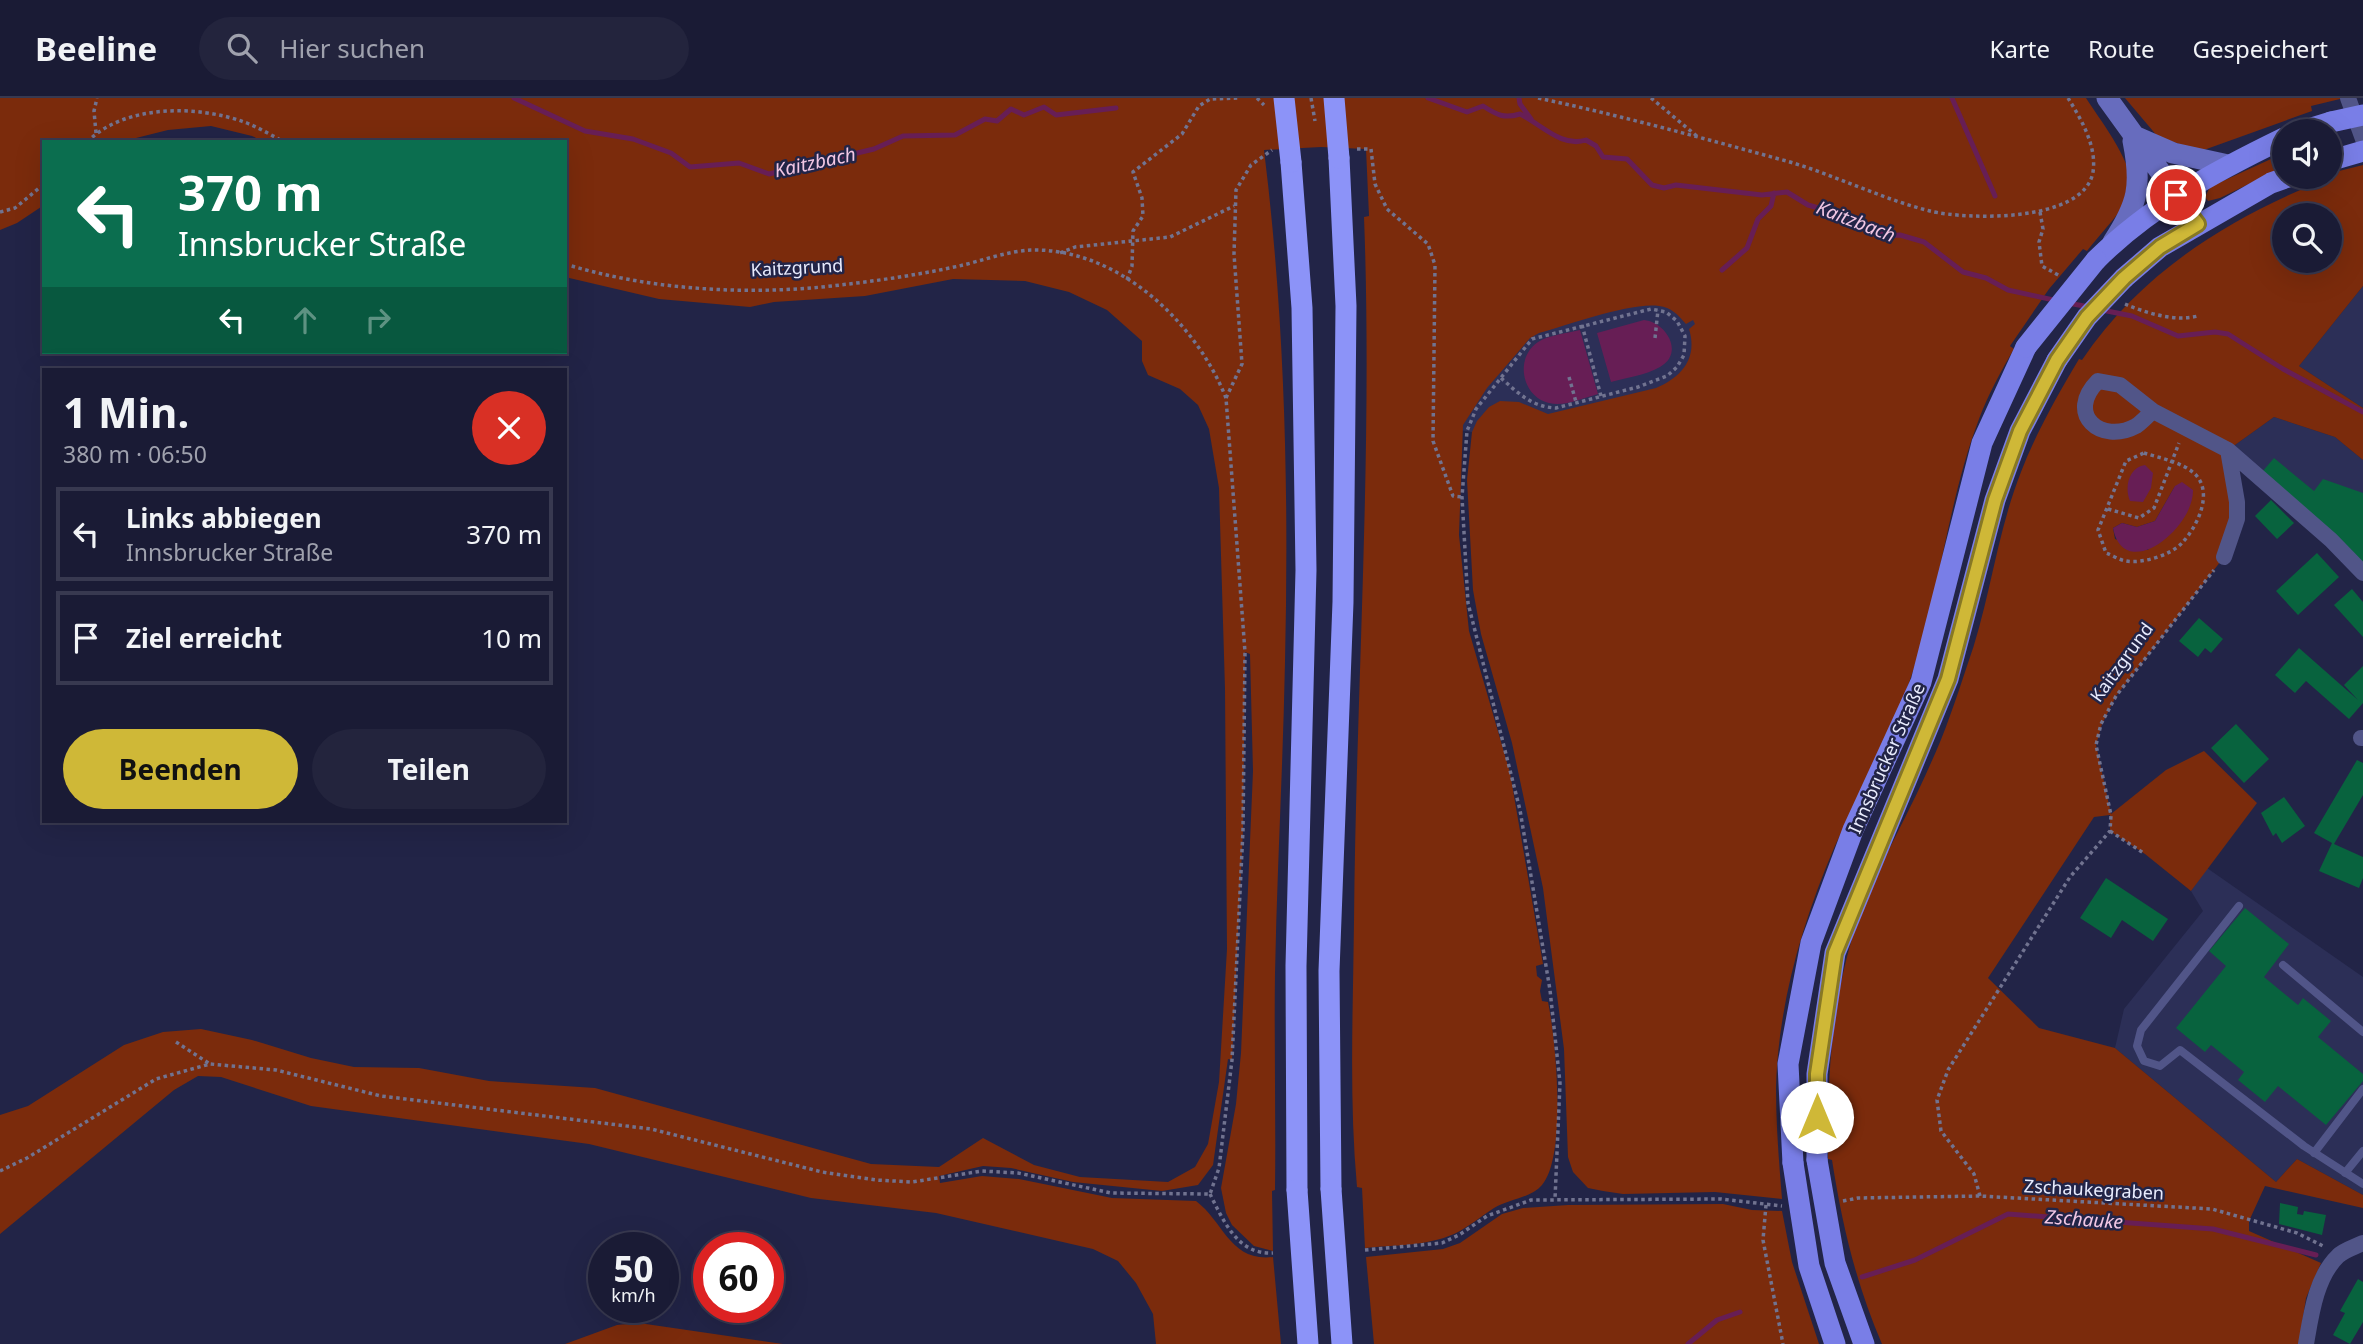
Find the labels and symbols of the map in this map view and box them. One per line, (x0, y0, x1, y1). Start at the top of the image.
water label: Kaitzbach (772, 141, 858, 183)
pin (2146, 165, 2206, 225)
water label: Kaitzbach (1813, 194, 1899, 248)
street label: Kaitzgrund (750, 253, 844, 281)
street label: Kaitzgrund (2084, 617, 2158, 707)
street label: Innsbrucker Straße (1842, 679, 1930, 837)
position arrow (1780, 1080, 1854, 1154)
street label: Zschaukegraben (2023, 1173, 2165, 1205)
water label: Zschauke (2043, 1203, 2124, 1235)
speed limit sign: 60 (693, 1232, 784, 1323)

